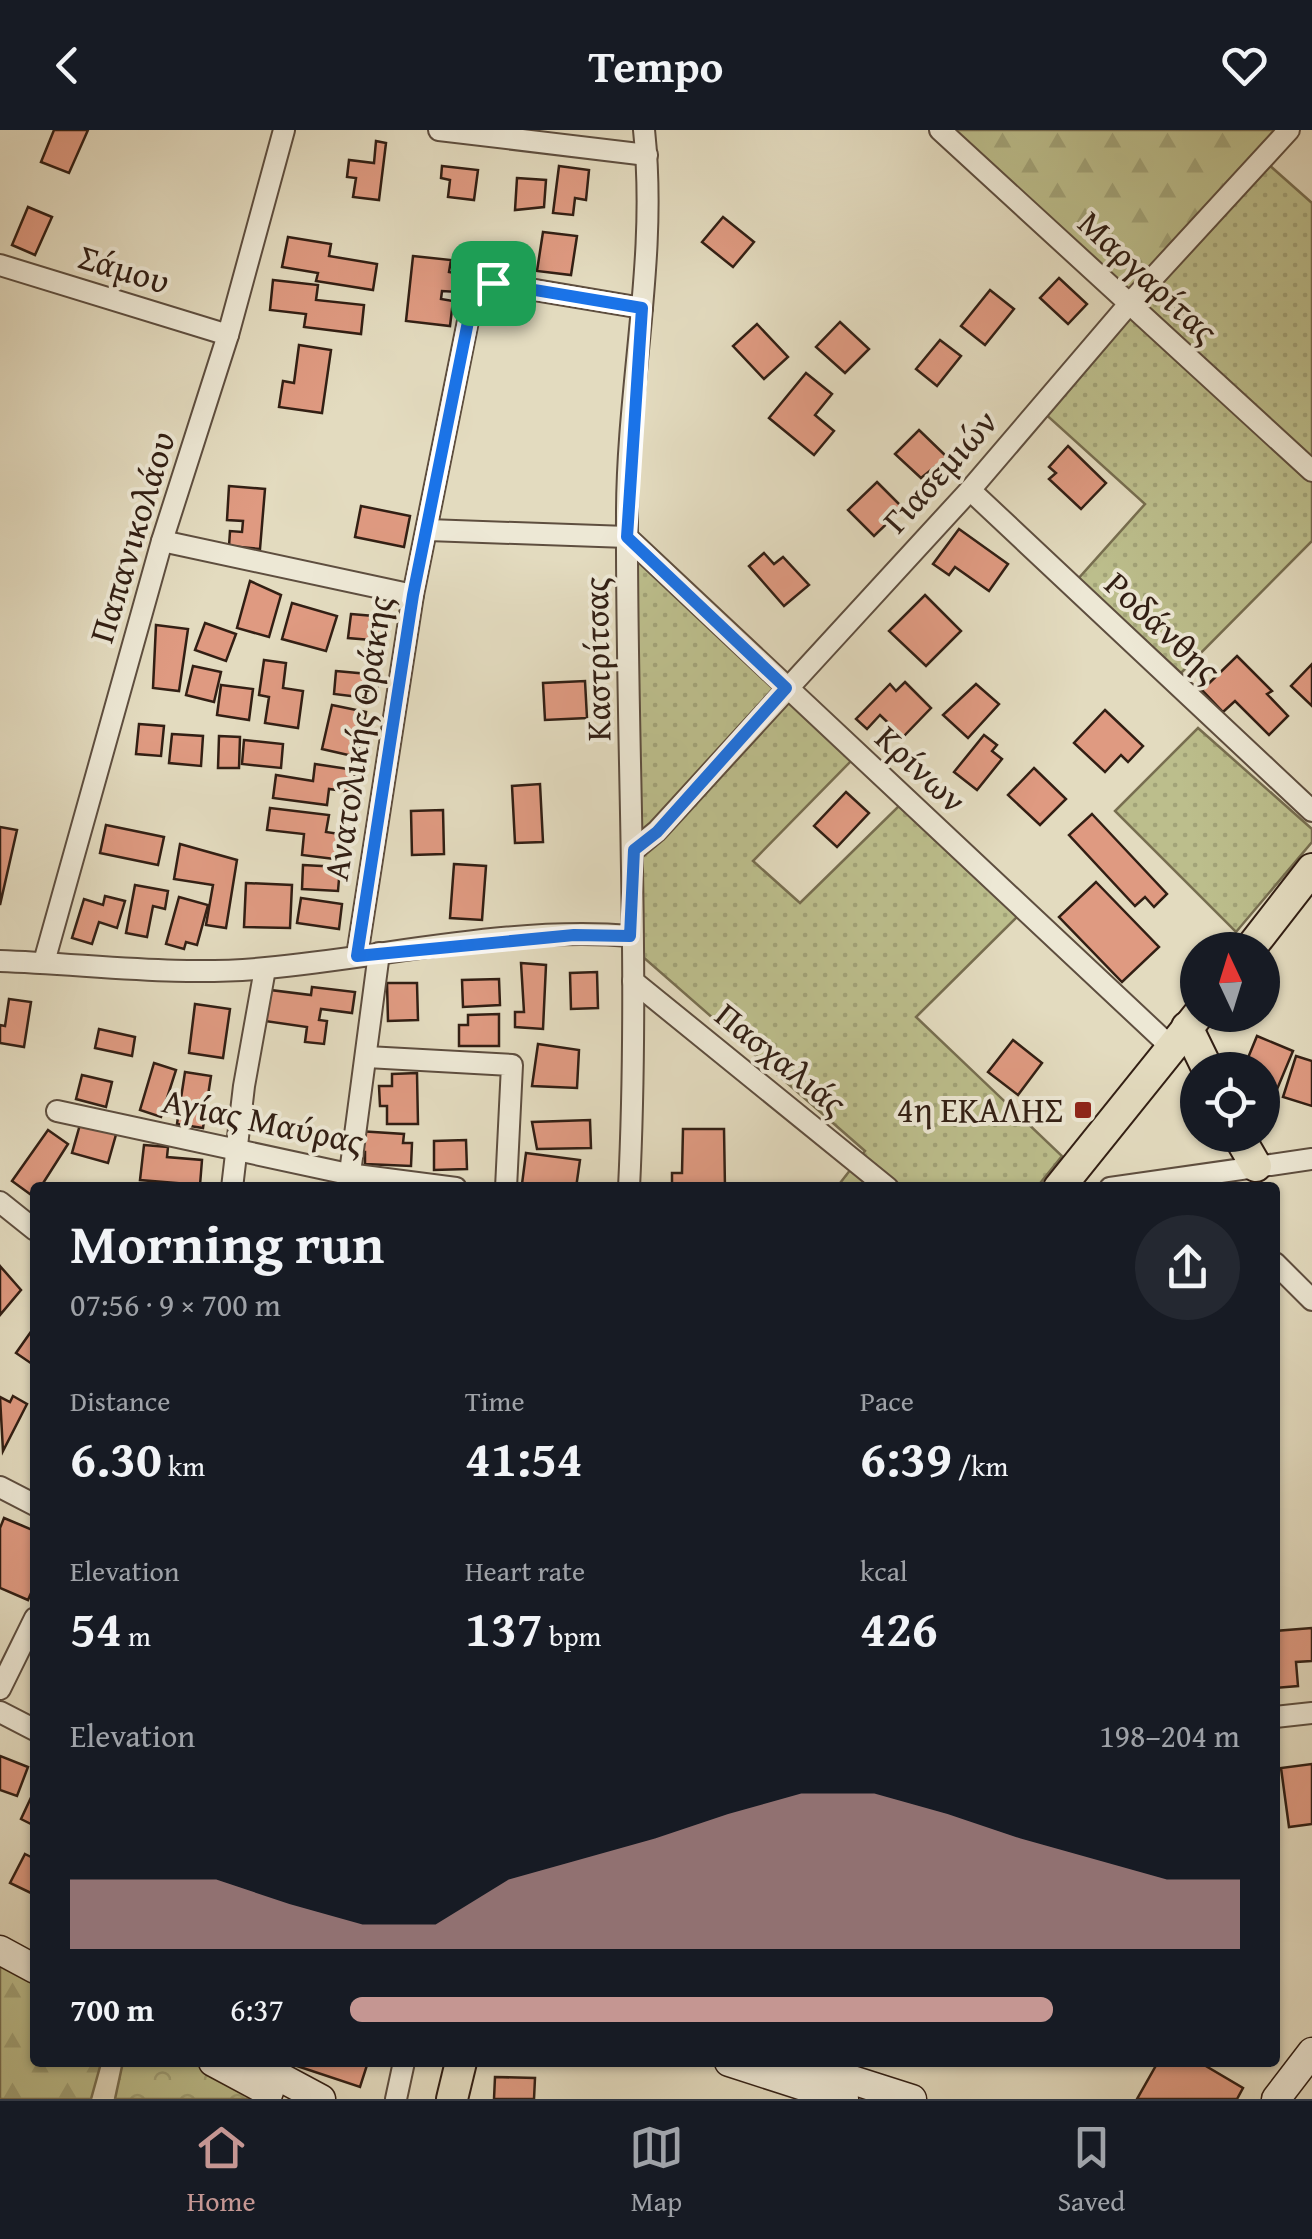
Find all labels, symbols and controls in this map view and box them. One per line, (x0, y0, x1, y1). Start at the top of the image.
text: Tempo (589, 33, 724, 98)
icon: back (40, 38, 95, 93)
icon: heart (1217, 38, 1272, 93)
street label: Μαργαρίτας (1067, 198, 1230, 355)
street label: Σάμου (72, 231, 176, 306)
pin (451, 241, 536, 326)
icon: arrive (466, 256, 521, 311)
street label: Γιασεμιών (870, 397, 1009, 544)
street label: Παπανικολάου (75, 425, 188, 649)
street label: Ροδάνθης (1094, 559, 1233, 694)
street label: Καστρίτσας (570, 576, 623, 742)
street label: Ανατολικής Θράκης (310, 592, 405, 884)
street label: Κρίνων (864, 713, 978, 824)
north arrow (1180, 932, 1280, 1032)
map controls (1180, 932, 1280, 1152)
street label: Πασχαλιάς (705, 990, 858, 1128)
button: locate (1180, 1052, 1280, 1152)
street label: Αγίας Μαύρας (158, 1074, 369, 1167)
place label: 4η ΕΚΑΛΗΣ (897, 1084, 1063, 1135)
marker: 4η ΕΚΑΛΗΣ (1072, 1099, 1094, 1121)
text: Morning run (70, 1203, 384, 1283)
button: share (1135, 1215, 1240, 1320)
text: 07:56 · 9 × 700 m (70, 1281, 281, 1328)
text: Distance (70, 1380, 170, 1421)
text: Time (465, 1380, 525, 1421)
text: Pace (860, 1380, 914, 1421)
text: 6.30 (70, 1421, 162, 1494)
text: 41:54 (465, 1421, 583, 1494)
text: 6:39 (860, 1421, 952, 1494)
text: km (162, 1445, 205, 1486)
text: /km (952, 1445, 1008, 1486)
text: Elevation (70, 1550, 180, 1591)
text: Heart rate (465, 1550, 585, 1591)
text: kcal (860, 1550, 908, 1591)
text: 54 (70, 1591, 122, 1664)
text: 137 (465, 1591, 543, 1664)
text: 426 (860, 1591, 938, 1664)
text: m (122, 1615, 151, 1656)
text: bpm (543, 1615, 601, 1656)
text: Elevation (70, 1712, 195, 1759)
text: 198–204 m (1099, 1712, 1240, 1759)
text: 700 m (70, 1986, 154, 2033)
text: 6:37 (230, 1986, 284, 2033)
tab: Home (187, 2120, 256, 2221)
tab: Map (629, 2120, 684, 2221)
tab: Saved (1057, 2120, 1125, 2221)

